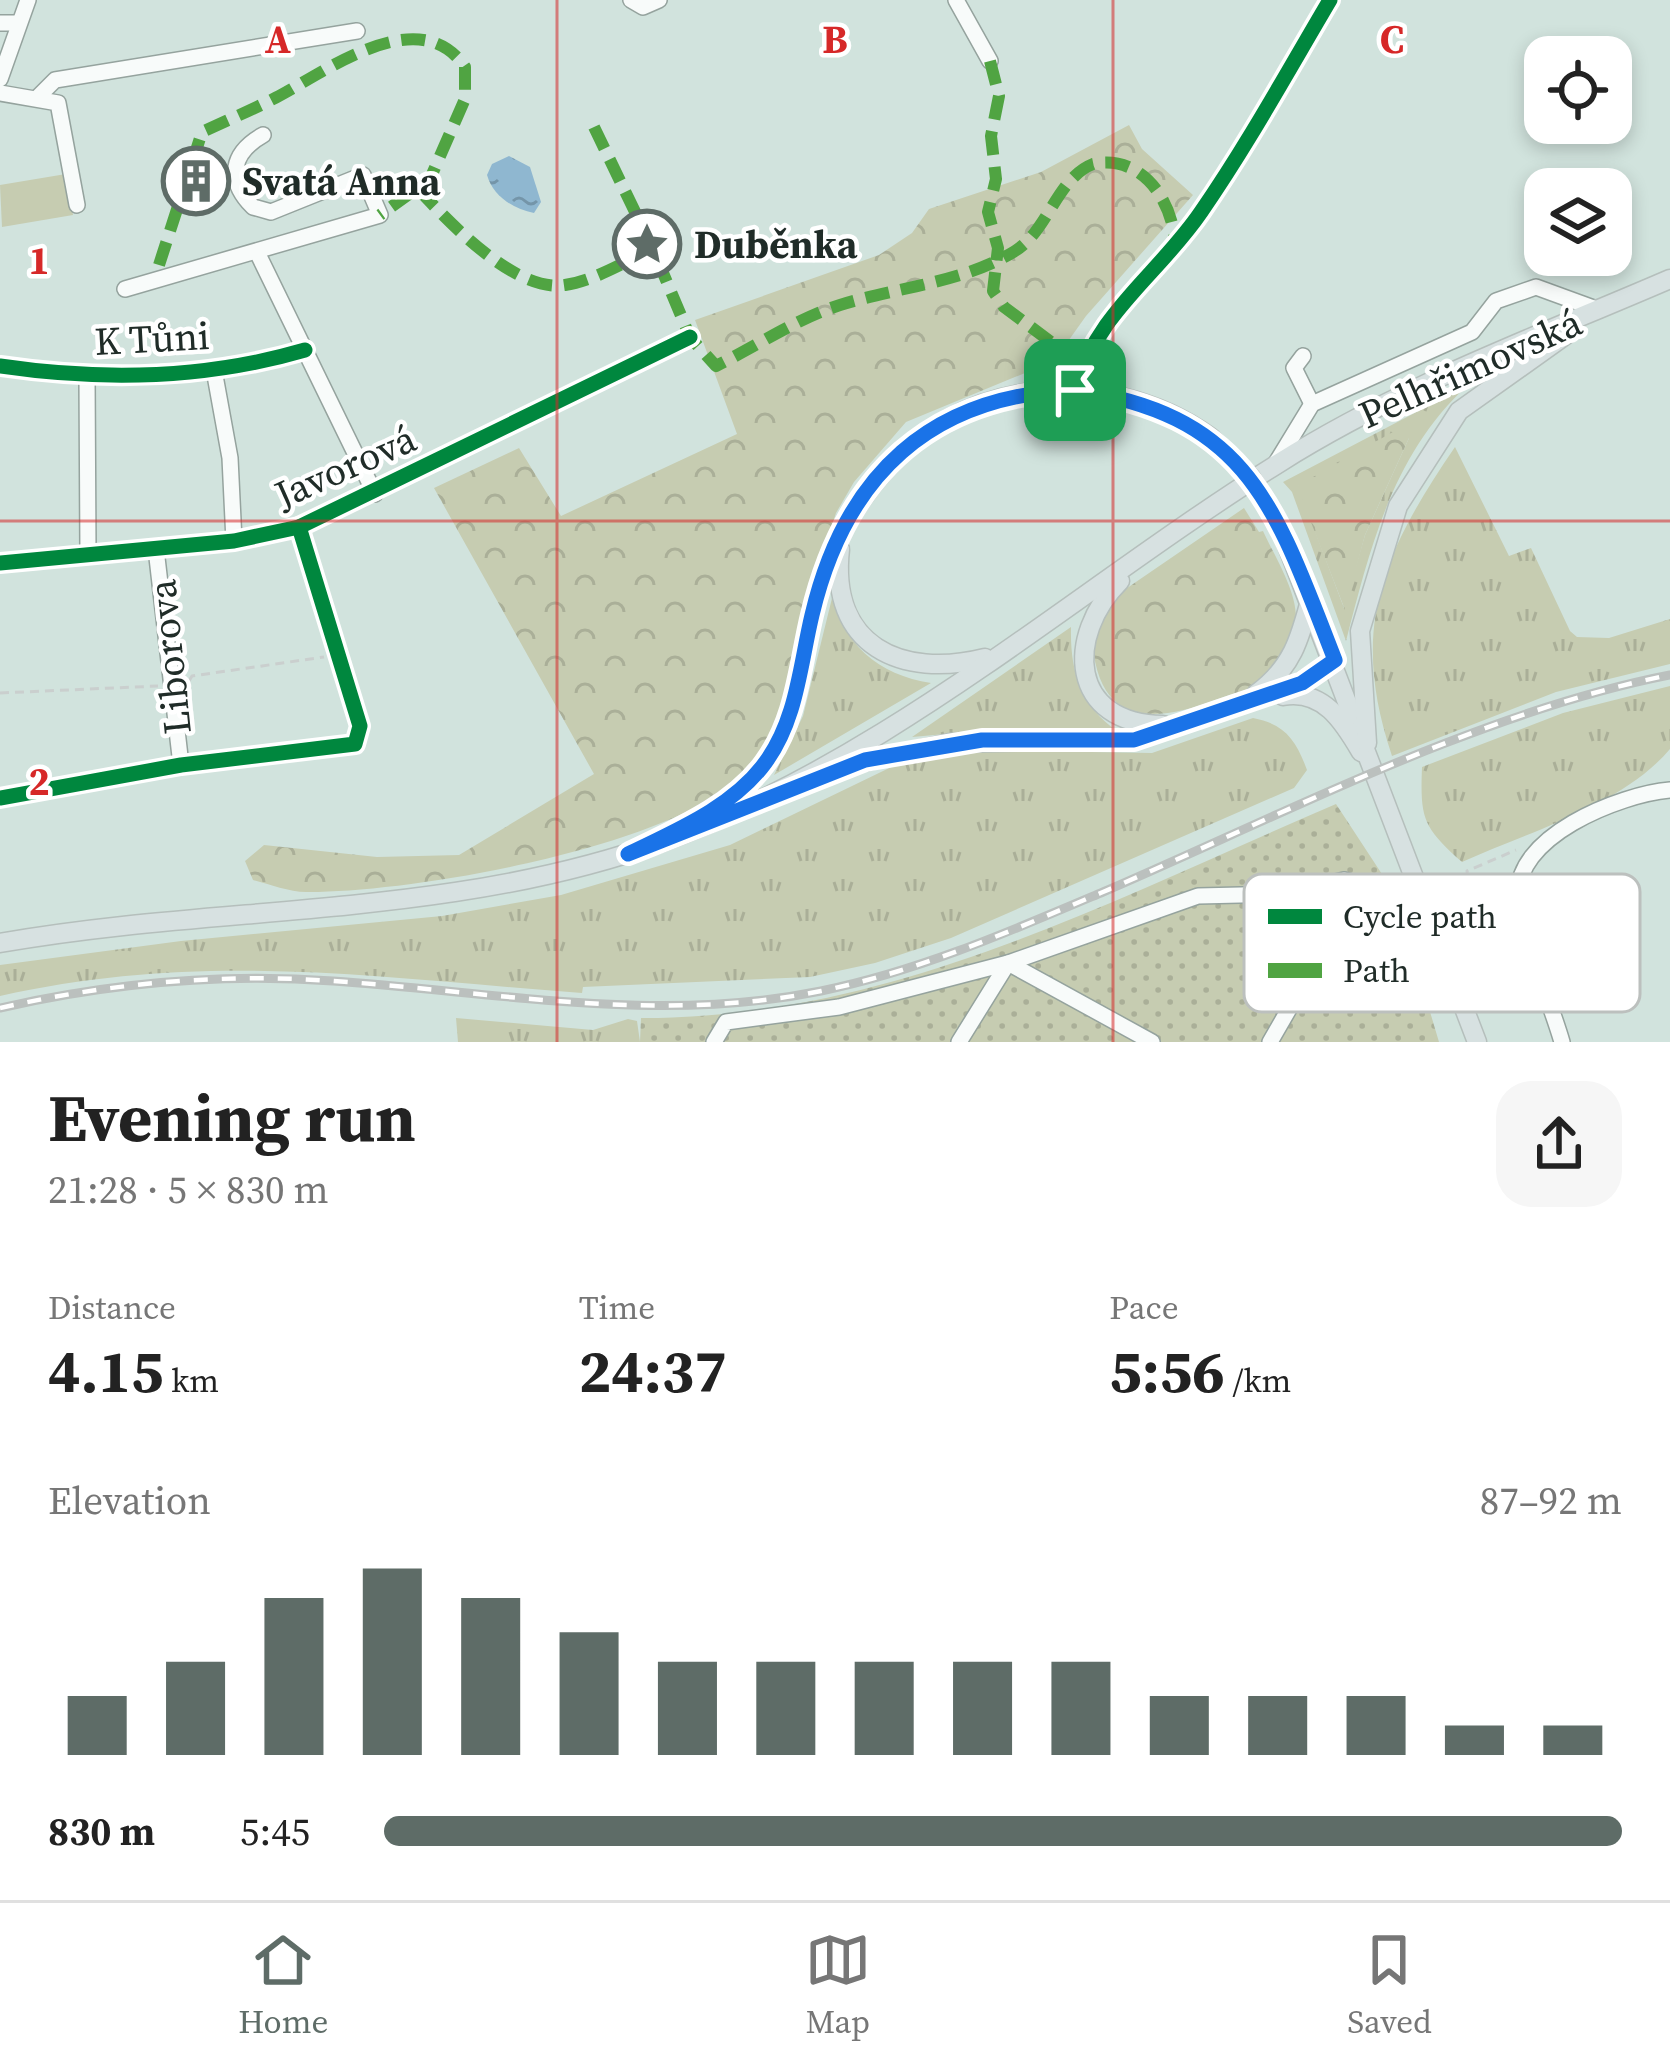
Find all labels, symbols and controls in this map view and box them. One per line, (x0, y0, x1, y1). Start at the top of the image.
text: A (265, 13, 291, 66)
text: B (822, 13, 848, 66)
text: C (1380, 13, 1404, 66)
map controls (1524, 36, 1632, 276)
button: locate (1524, 36, 1632, 144)
building icon: Svatá Anna (161, 146, 231, 216)
place label: Svatá Anna (242, 155, 441, 208)
button: layers (1524, 168, 1632, 276)
place icon: Duběnka (612, 209, 682, 279)
place label: Duběnka (694, 218, 858, 271)
text: 1 (28, 234, 50, 287)
street label: Pelhřimovská (1351, 296, 1590, 441)
street label: K Tůni (93, 309, 211, 368)
pin (1024, 339, 1126, 441)
icon: arrive (1042, 357, 1108, 423)
street label: Javorová (265, 412, 424, 521)
street label: Liborova (135, 577, 204, 737)
text: 2 (28, 755, 50, 808)
legend (1244, 874, 1640, 1012)
text: Cycle path (1343, 894, 1497, 939)
text: Path (1343, 948, 1410, 993)
text: Evening run (48, 1073, 416, 1163)
button: share (1496, 1081, 1622, 1207)
text: 21:28 · 5 × 830 m (48, 1163, 329, 1216)
text: Distance (48, 1285, 176, 1330)
text: Time (579, 1285, 655, 1330)
text: Pace (1109, 1285, 1179, 1330)
text: 4.15 (48, 1330, 164, 1412)
text: 24:37 (579, 1330, 727, 1412)
text: 5:56 (1109, 1330, 1225, 1412)
text: km (164, 1358, 219, 1403)
text: /km (1225, 1358, 1291, 1403)
text: Elevation (48, 1474, 211, 1527)
text: 87–92 m (1480, 1474, 1622, 1527)
text: 830 m (48, 1805, 155, 1858)
text: 5:45 (240, 1805, 310, 1858)
tab: Home (238, 1927, 328, 2044)
tab: Map (805, 1927, 871, 2044)
tab: Saved (1347, 1927, 1432, 2044)

